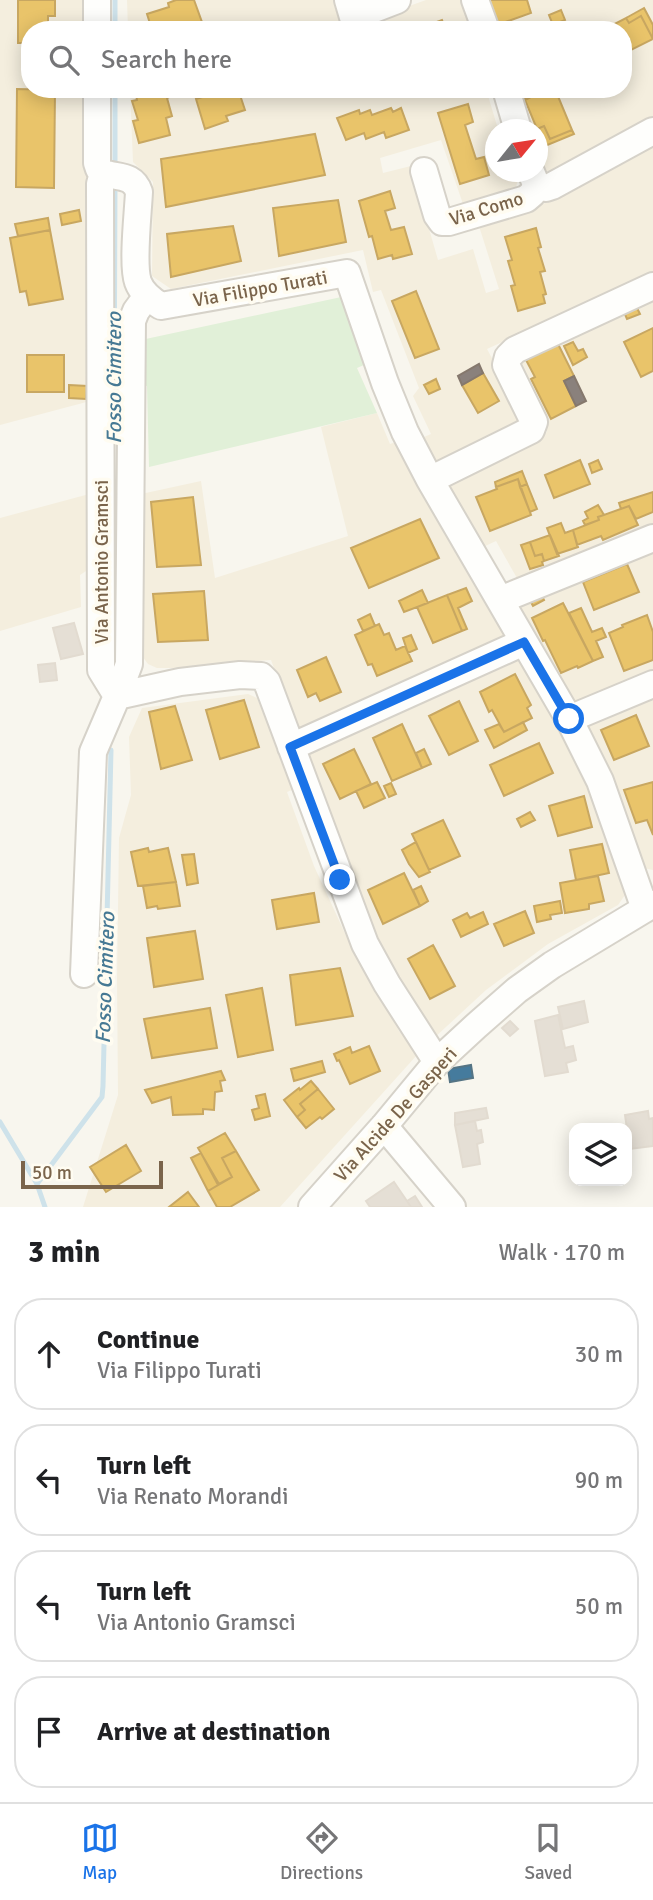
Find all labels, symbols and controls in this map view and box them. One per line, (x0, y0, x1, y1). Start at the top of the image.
search box (21, 21, 632, 98)
icon: search (45, 41, 83, 79)
text: Search here (101, 44, 232, 76)
north arrow (485, 119, 548, 182)
street label: Via Como (446, 186, 526, 232)
street label: Via Filippo Turati (191, 265, 329, 313)
water label: Fosso Cimitero (101, 311, 127, 444)
street label: Via Antonio Gramsci (90, 480, 114, 644)
route start (553, 703, 584, 734)
route end (324, 864, 355, 895)
water label: Fosso Cimitero (90, 911, 120, 1044)
street label: Via Alcide De Gasperi (329, 1042, 463, 1187)
map controls (569, 1123, 632, 1186)
button: layers (569, 1123, 632, 1186)
scale bar (21, 1158, 163, 1190)
text: 50 m (32, 1161, 72, 1185)
text: 3 min (28, 1234, 100, 1271)
text: Walk · 170 m (499, 1238, 625, 1267)
text: Continue (97, 1324, 199, 1356)
icon: ahead (30, 1335, 68, 1373)
text: 30 m (575, 1340, 623, 1369)
text: Via Filippo Turati (97, 1356, 262, 1385)
text: Turn left (97, 1450, 191, 1482)
icon: left (30, 1461, 68, 1499)
text: 90 m (575, 1466, 623, 1495)
text: Via Renato Morandi (97, 1482, 288, 1511)
text: Turn left (97, 1576, 191, 1608)
icon: left (30, 1587, 68, 1625)
text: 50 m (575, 1592, 623, 1621)
text: Via Antonio Gramsci (97, 1608, 296, 1637)
icon: arrive (30, 1713, 68, 1751)
text: Arrive at destination (97, 1716, 330, 1748)
tab: Map (81, 1819, 119, 1885)
tab: Directions (280, 1819, 363, 1885)
tab: Saved (524, 1819, 572, 1885)

